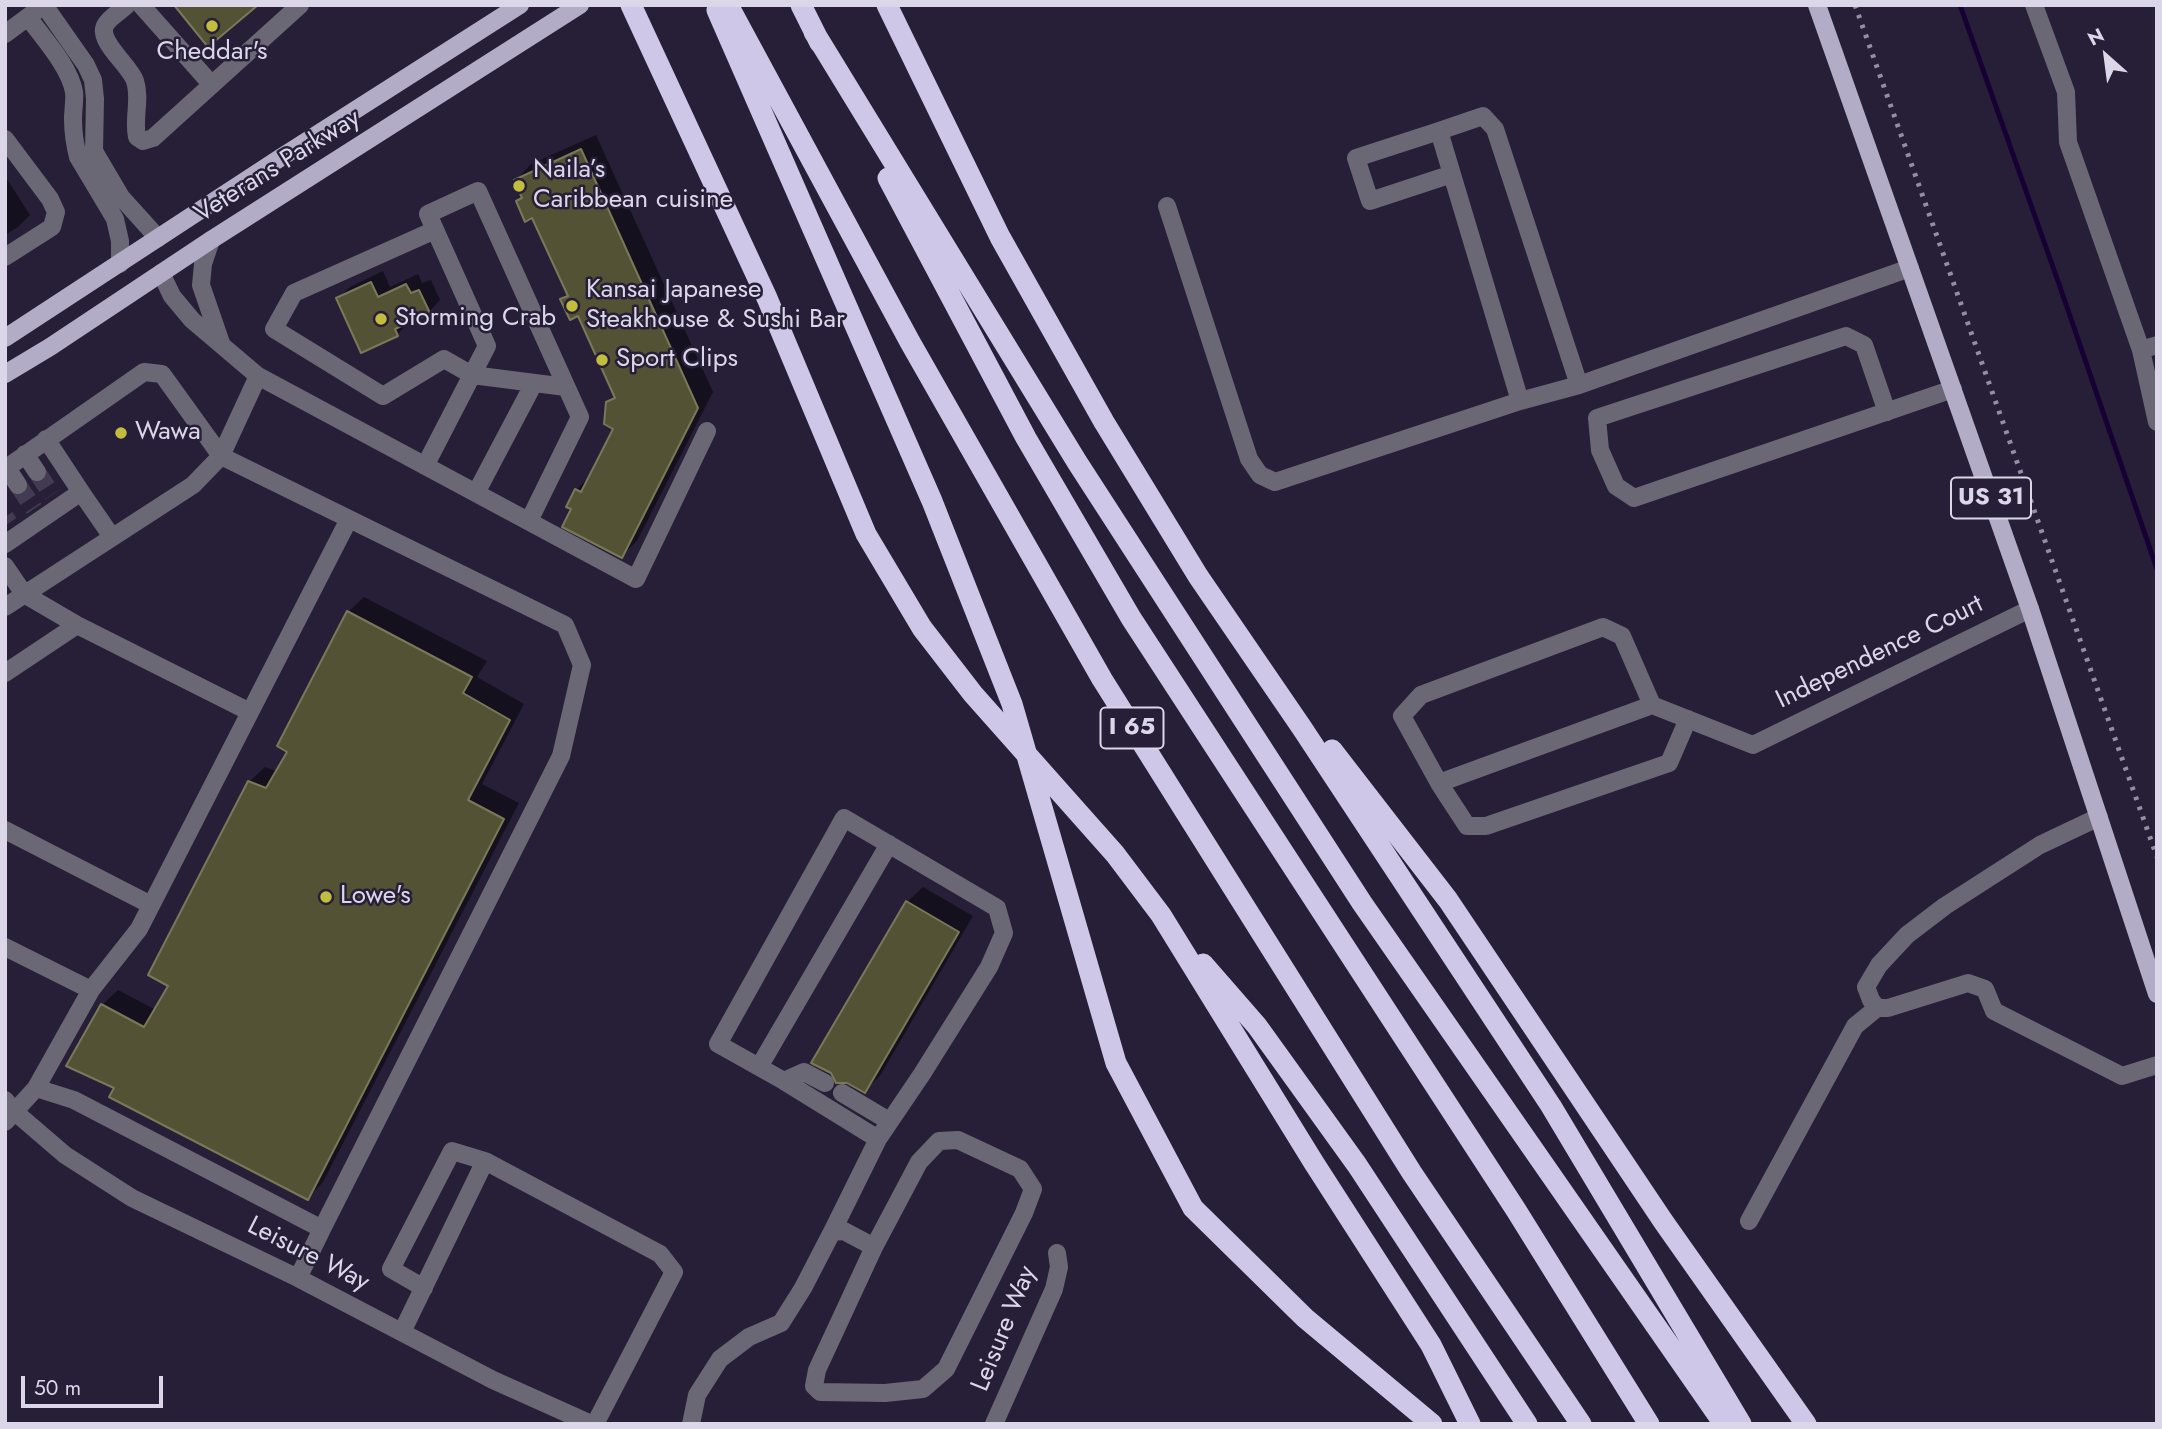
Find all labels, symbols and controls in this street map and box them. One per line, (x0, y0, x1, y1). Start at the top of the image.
marker: Cheddar's (204, 18, 220, 34)
north arrow (2071, 21, 2141, 91)
text: N (2083, 22, 2109, 52)
place label: Cheddar's (156, 37, 268, 69)
street label: Veterans Parkway (189, 104, 367, 230)
place label: Naila’s Caribbean cuisine (533, 155, 733, 216)
marker: Naila’s Caribbean cuisine (511, 178, 527, 194)
place label: Kansai Japanese Steakhouse & Sushi Bar (586, 275, 845, 336)
marker: Kansai Japanese Steakhouse & Sushi Bar (564, 298, 580, 314)
place label: Storming Crab (395, 303, 556, 335)
marker: Storming Crab (373, 311, 389, 327)
place label: Sport Clips (616, 344, 738, 376)
marker: Sport Clips (594, 352, 610, 368)
place label: Wawa (135, 417, 201, 449)
marker: Wawa (113, 425, 129, 441)
road number: US 31 (1951, 477, 2031, 518)
street label: Independence Court (1771, 589, 1989, 717)
road number: I 65 (1100, 708, 1164, 748)
place label: Lowe's (340, 881, 411, 913)
marker: Lowe's (318, 889, 334, 905)
street label: Leisure Way (242, 1211, 374, 1299)
street label: Leisure Way (966, 1262, 1044, 1396)
scale bar (24, 1362, 166, 1406)
text: 50 m (34, 1373, 81, 1403)

